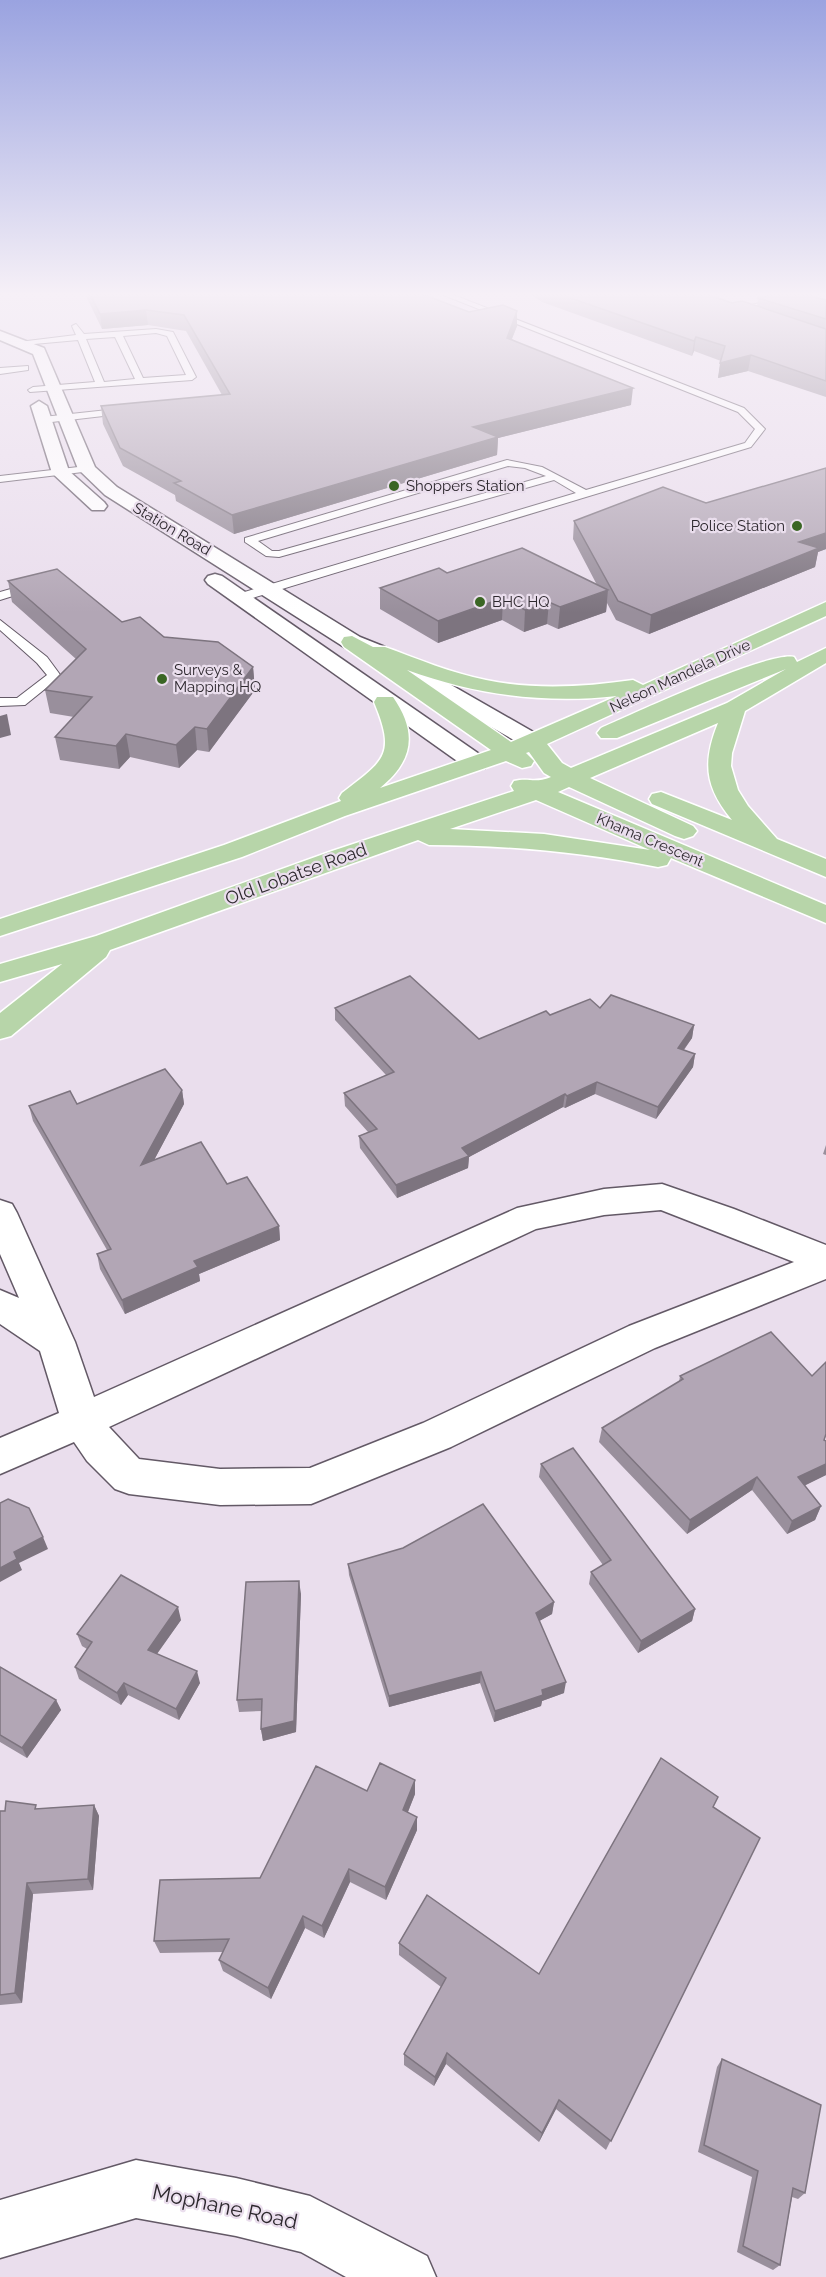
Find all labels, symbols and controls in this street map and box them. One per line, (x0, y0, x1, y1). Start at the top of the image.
place label: Shoppers Station (406, 477, 525, 495)
marker: Shoppers Station (387, 479, 401, 493)
street label: Station Road (130, 499, 214, 559)
place label: Police Station (691, 517, 785, 535)
marker: Police Station (790, 519, 804, 533)
place label: BHC HQ (492, 593, 549, 611)
marker: BHC HQ (473, 595, 487, 609)
street label: Nelson Mandela Drive (607, 635, 753, 717)
place label: Surveys & Mapping HQ (174, 661, 261, 696)
marker: Surveys & Mapping HQ (155, 672, 169, 686)
street label: Khama Crescent (594, 809, 706, 871)
street label: Old Lobatse Road (222, 838, 369, 909)
street label: Mophane Road (150, 2179, 300, 2234)

